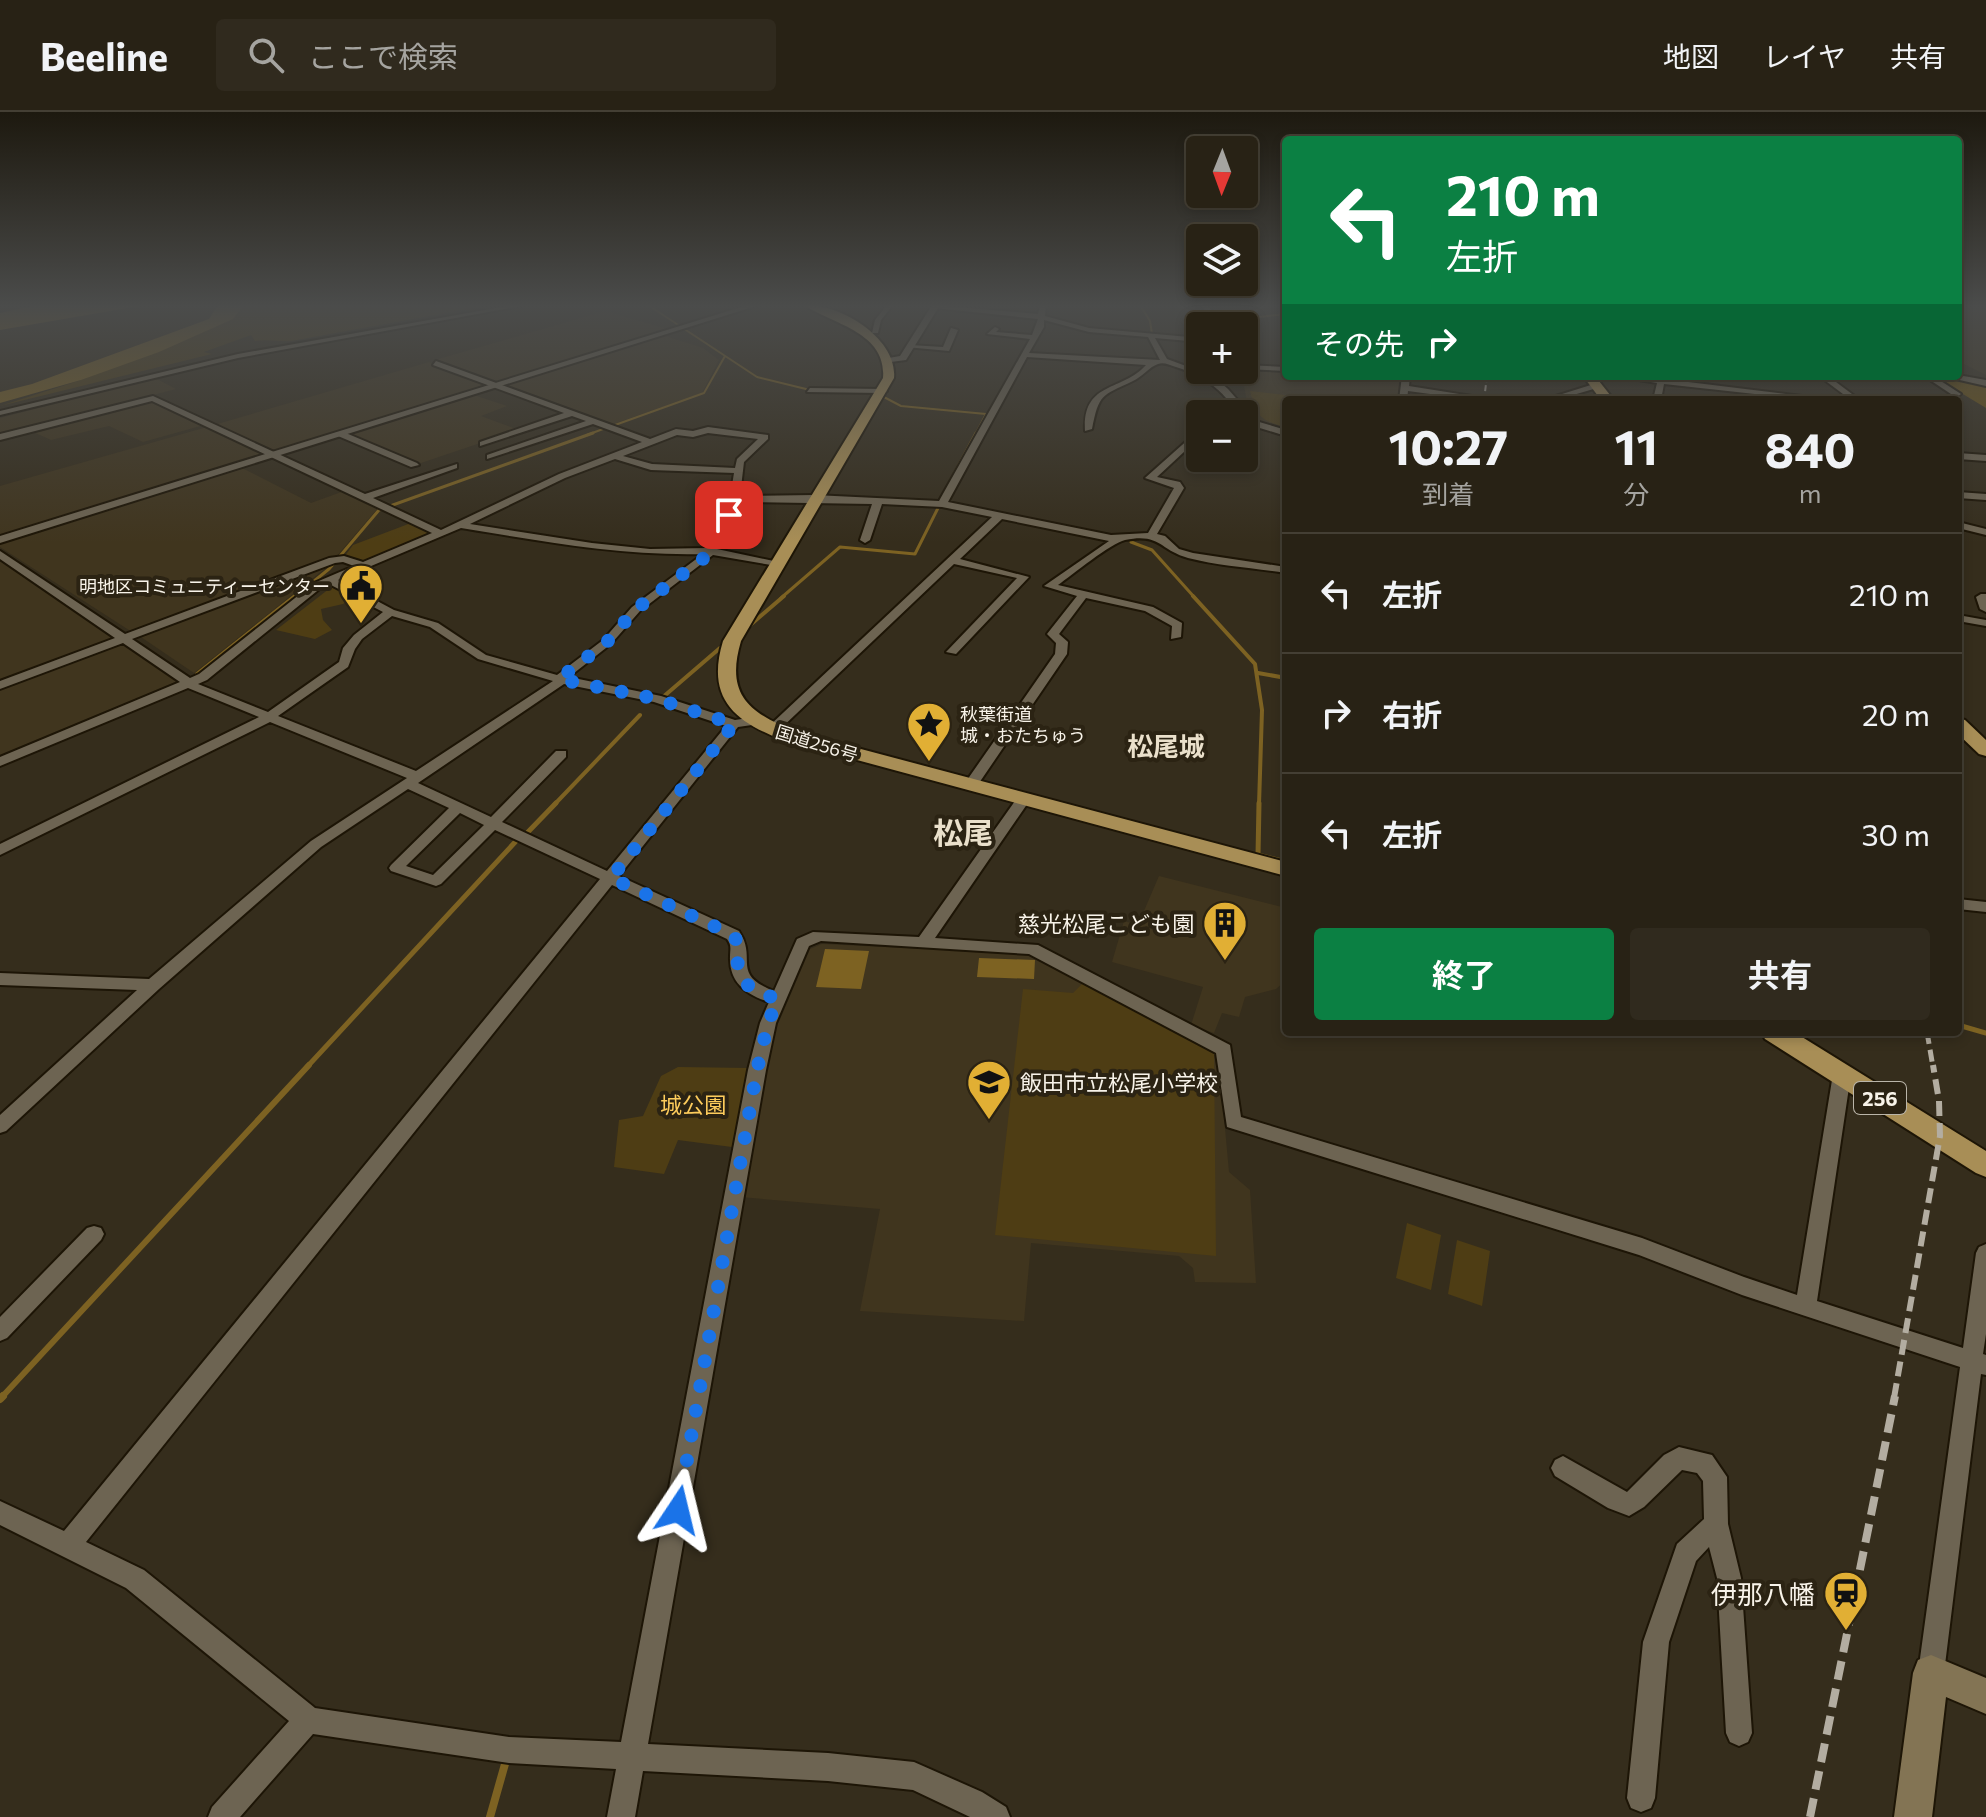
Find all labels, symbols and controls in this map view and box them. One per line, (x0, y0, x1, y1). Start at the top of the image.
search box (216, 19, 776, 91)
text: Beeline (40, 32, 168, 79)
icon: search (244, 33, 288, 77)
text: ここで検索 (308, 37, 458, 74)
text: 地図 (1663, 39, 1719, 73)
text: レイヤ (1763, 39, 1846, 73)
text: 共有 (1890, 39, 1946, 73)
north arrow (1186, 136, 1258, 208)
map controls (1186, 136, 1258, 472)
text: 210 m (1446, 159, 1600, 228)
icon: left (1314, 168, 1418, 272)
button: layers (1186, 224, 1258, 296)
text: 左折 (1446, 233, 1518, 277)
button: + (1186, 312, 1258, 384)
icon: right (1420, 320, 1464, 364)
text: その先 (1314, 324, 1404, 361)
button: − (1186, 400, 1258, 472)
text: 10:27 (1388, 416, 1508, 475)
text: 11 (1615, 416, 1658, 475)
text: 840 (1764, 419, 1856, 478)
text: m (1799, 477, 1821, 508)
text: 到着 (1422, 478, 1474, 509)
text: 分 (1623, 478, 1649, 509)
pin (695, 481, 763, 549)
icon: arrive (707, 493, 751, 537)
public building icon: 明地区コミュニティーセンター (337, 562, 385, 625)
icon: left (1314, 571, 1358, 615)
place label: 明地区コミュニティーセンター (79, 575, 330, 597)
text: 左折 (1382, 575, 1442, 612)
text: 210 m (1849, 575, 1930, 612)
icon: right (1314, 691, 1358, 735)
text: 右折 (1382, 695, 1442, 732)
text: 20 m (1862, 695, 1930, 732)
place icon: 秋葉街道 城・おたちゅう (905, 700, 953, 763)
place label: 秋葉街道 城・おたちゅう (960, 703, 1086, 746)
street label: 国道256号 (773, 720, 861, 766)
district label: 松尾城 (1127, 730, 1205, 761)
icon: left (1314, 811, 1358, 855)
district label: 松尾 (933, 813, 993, 850)
text: 左折 (1382, 815, 1442, 852)
text: 30 m (1861, 815, 1930, 852)
building icon: 慈光松尾こども園 (1201, 899, 1249, 962)
place label: 慈光松尾こども園 (1018, 910, 1194, 937)
button: 終了 (1314, 928, 1614, 1020)
button: 共有 (1630, 928, 1930, 1020)
school or university icon: 飯田市立松尾小学校 (965, 1058, 1013, 1121)
place label: 飯田市立松尾小学校 (1020, 1069, 1218, 1096)
road number: 256 (1854, 1082, 1906, 1114)
park label: 城公園 (660, 1091, 726, 1118)
position arrow (636, 1468, 720, 1552)
station icon: 伊那八幡 (1822, 1569, 1870, 1632)
place label: 伊那八幡 (1711, 1578, 1815, 1609)

